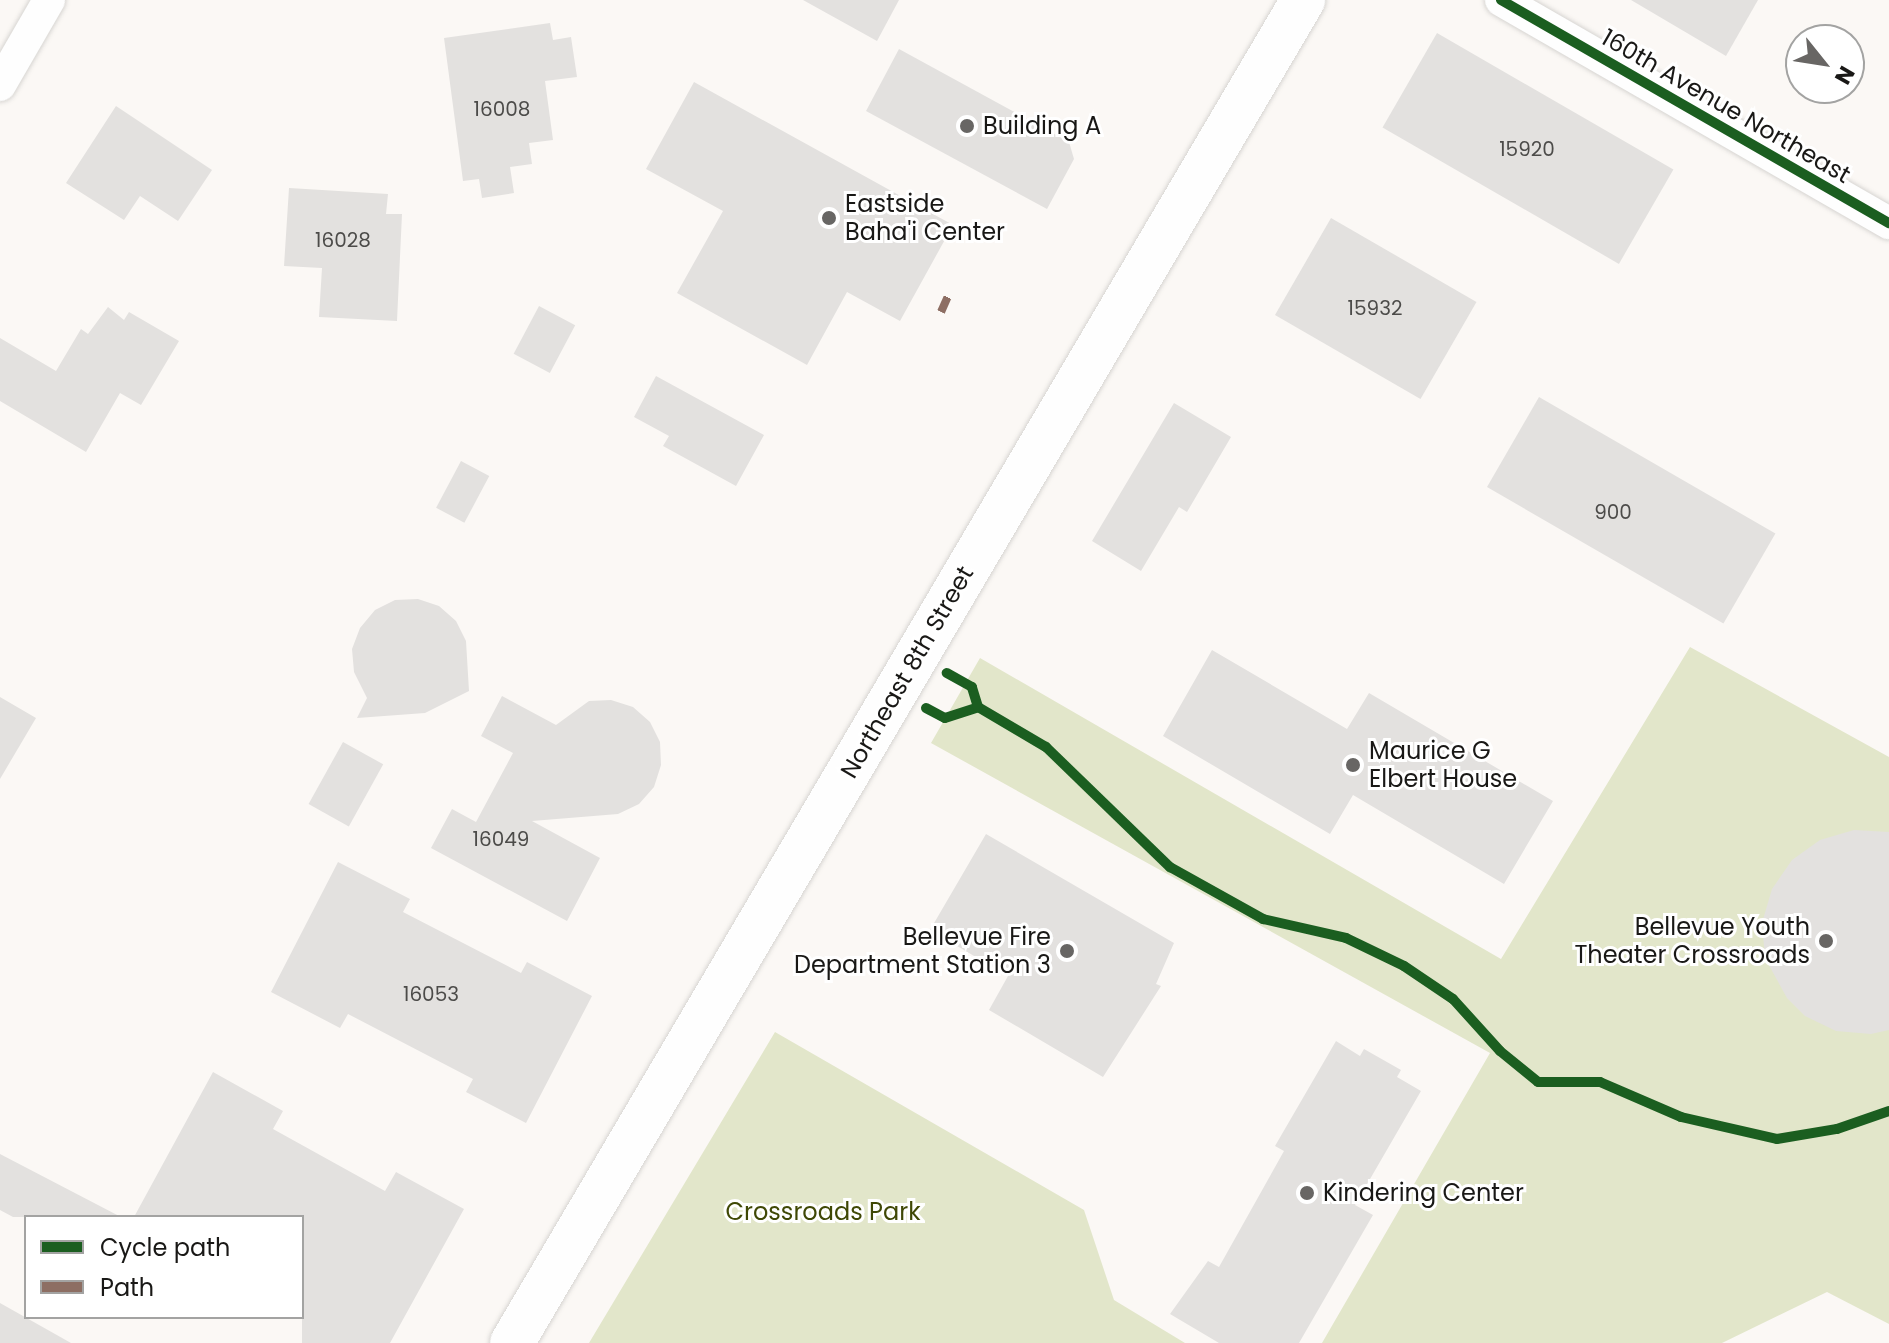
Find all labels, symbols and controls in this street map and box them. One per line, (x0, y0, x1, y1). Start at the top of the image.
street label: 160th Avenue Northeast (1596, 23, 1856, 189)
north arrow (1785, 24, 1865, 104)
house number: 16008 (474, 97, 530, 121)
place label: Building A (983, 112, 1101, 140)
marker: Building A (958, 117, 976, 135)
house number: 15920 (1499, 137, 1555, 161)
place label: Eastside Baha'i Center (845, 190, 1005, 246)
marker: Eastside Baha'i Center (820, 209, 838, 227)
house number: 16028 (315, 228, 371, 252)
house number: 15932 (1348, 296, 1402, 320)
house number: 900 (1594, 500, 1632, 524)
street label: Northeast 8th Street (835, 561, 979, 783)
place label: Maurice G Elbert House (1369, 737, 1517, 793)
marker: Maurice G Elbert House (1344, 756, 1362, 774)
house number: 16049 (473, 827, 529, 851)
place label: Bellevue Youth Theater Crossroads (1574, 913, 1810, 969)
place label: Bellevue Fire Department Station 3 (794, 923, 1051, 979)
marker: Bellevue Youth Theater Crossroads (1817, 932, 1835, 950)
marker: Bellevue Fire Department Station 3 (1058, 942, 1076, 960)
house number: 16053 (403, 982, 459, 1006)
place label: Kindering Center (1323, 1179, 1524, 1207)
marker: Kindering Center (1298, 1184, 1316, 1202)
park label: Crossroads Park (725, 1198, 921, 1226)
legend (24, 1215, 304, 1319)
text: Cycle path (100, 1231, 230, 1264)
text: Path (100, 1271, 154, 1304)

